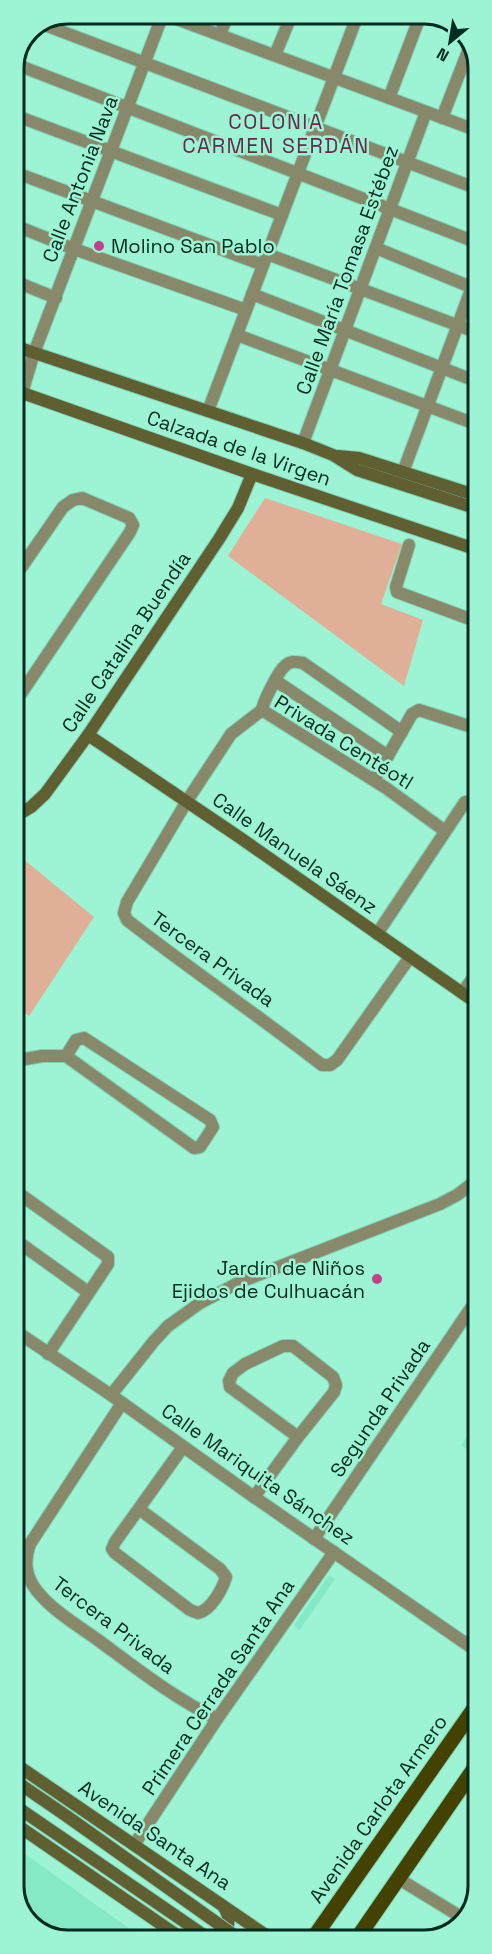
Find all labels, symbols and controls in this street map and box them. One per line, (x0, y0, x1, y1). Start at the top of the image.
north arrow (420, 12, 480, 72)
text: N (433, 43, 453, 66)
street label: Calle Antonia Nava (36, 92, 124, 266)
district label: COLONIA CARMEN SERDÁN (182, 108, 370, 159)
street label: Calle María Tomasa Estébez (290, 142, 404, 398)
place label: Molino San Pablo (111, 233, 275, 259)
marker: Molino San Pablo (92, 239, 106, 253)
street label: Calzada de la Virgen (144, 404, 334, 492)
street label: Calle Catalina Buendía (56, 546, 196, 738)
street label: Privada Centéotl (270, 689, 418, 795)
street label: Calle Manuela Sáenz (207, 786, 383, 920)
street label: Tercera Privada (146, 905, 280, 1013)
place label: Jardín de Niños Ejidos de Culhuacán (172, 1255, 365, 1304)
marker: Jardín de Niños Ejidos de Culhuacán (370, 1272, 384, 1286)
street label: Segunda Privada (324, 1334, 436, 1482)
street label: Calle Mariquita Sánchez (156, 1397, 360, 1551)
street label: Tercera Privada (47, 1570, 181, 1680)
street label: Primera Cerrada Santa Ana (136, 1574, 300, 1800)
street label: Avenida Carlota Armero (303, 1710, 453, 1908)
street label: Avenida Santa Ana (74, 1774, 236, 1896)

